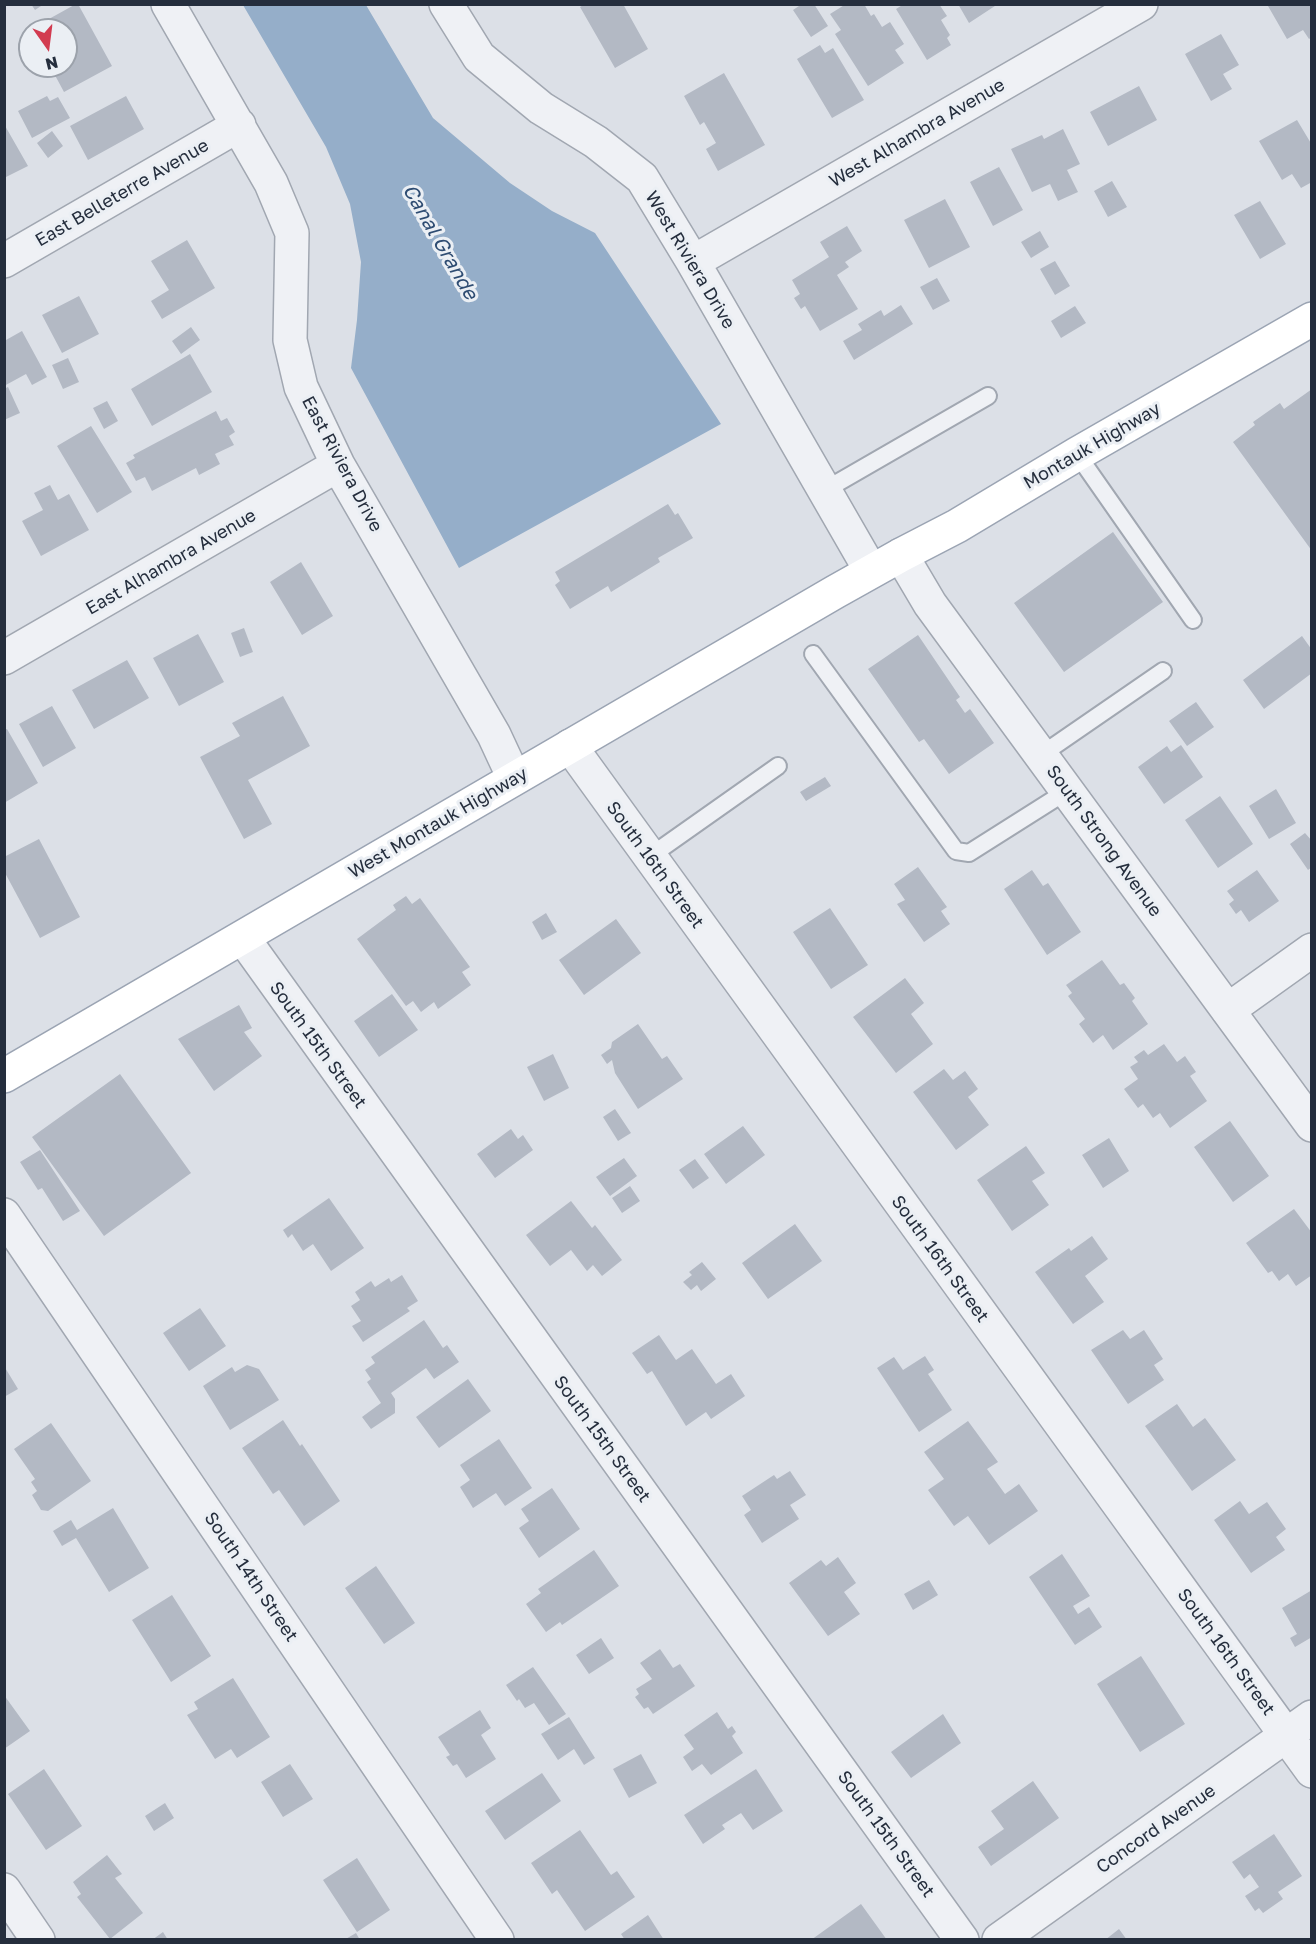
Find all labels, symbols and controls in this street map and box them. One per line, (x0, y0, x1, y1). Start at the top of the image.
north arrow (18, 18, 78, 78)
text: N (44, 52, 60, 75)
street label: West Alhambra Avenue (825, 74, 1009, 192)
street label: East Belleterre Avenue (32, 135, 212, 251)
water label: Canal Grande (397, 180, 483, 304)
street label: West Riviera Drive (640, 187, 740, 333)
street label: East Riviera Drive (297, 392, 387, 536)
street label: Montauk Highway (1020, 398, 1164, 494)
street label: East Alhambra Avenue (82, 504, 260, 620)
street label: South Strong Avenue (1042, 761, 1166, 921)
street label: West Montauk Highway (345, 763, 531, 883)
street label: South 16th Street (602, 797, 708, 933)
street label: South 15th Street (265, 977, 371, 1113)
street label: South 16th Street (887, 1191, 993, 1327)
street label: South 15th Street (549, 1371, 655, 1507)
street label: South 14th Street (200, 1508, 302, 1646)
street label: South 16th Street (1173, 1584, 1279, 1720)
street label: South 15th Street (833, 1766, 939, 1902)
street label: Concord Avenue (1092, 1780, 1220, 1878)

